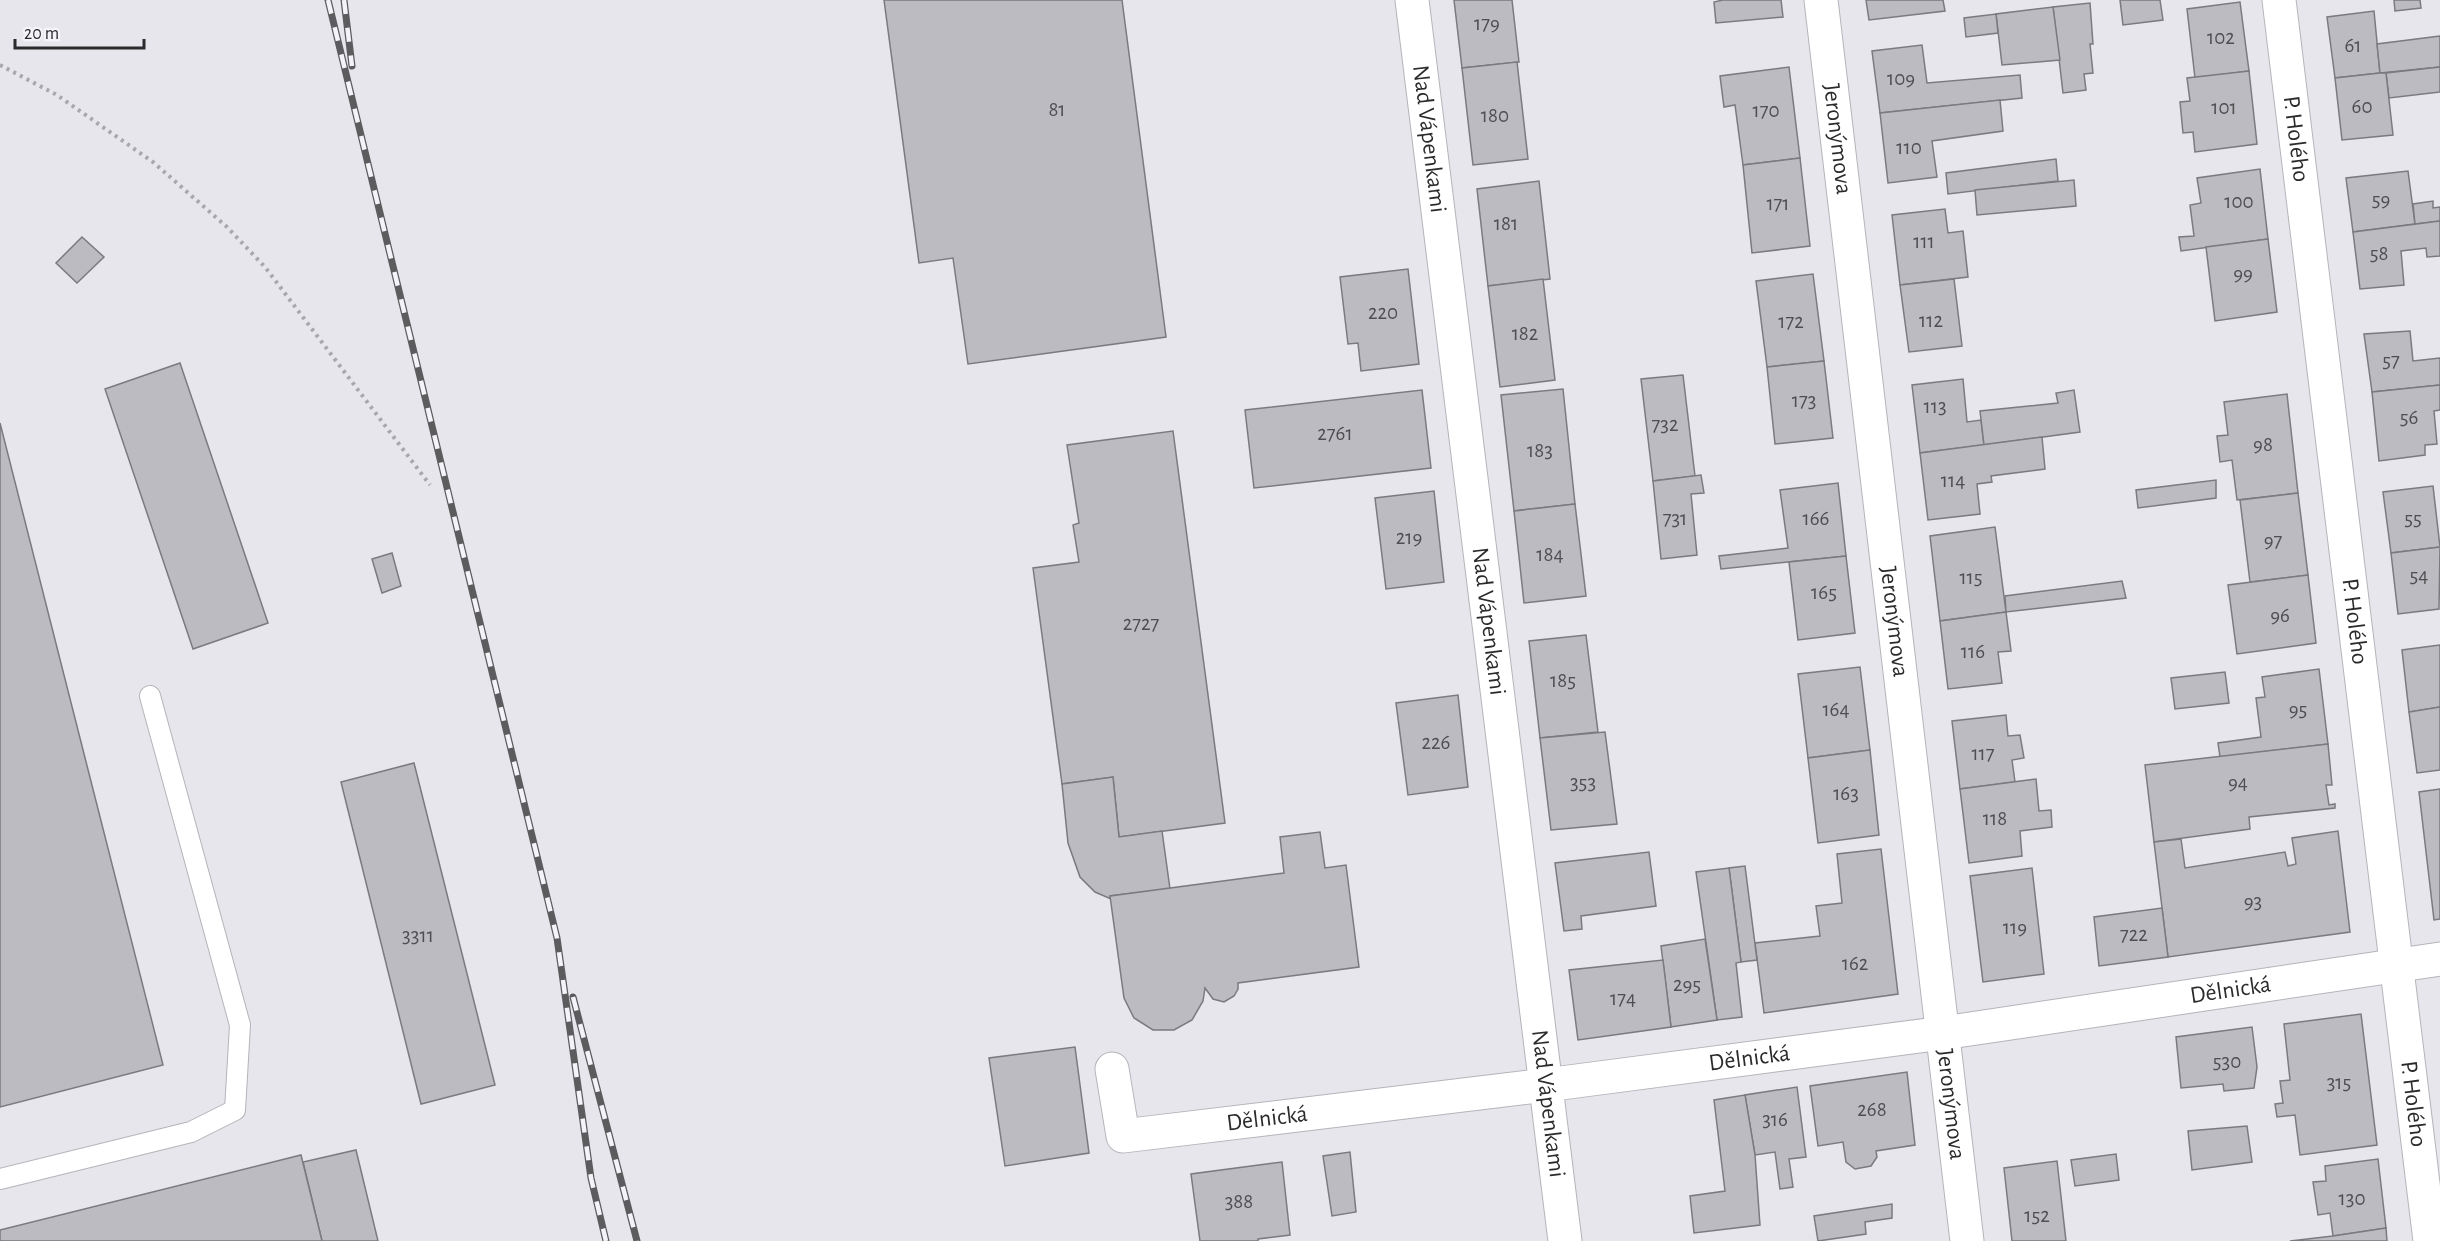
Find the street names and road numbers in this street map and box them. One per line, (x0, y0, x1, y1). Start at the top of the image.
street label: Nad Vápenkami (1408, 64, 1450, 214)
street label: Jeronýmova (1819, 82, 1856, 196)
street label: P. Holého (2279, 95, 2313, 183)
street label: Nad Vápenkami (1468, 546, 1510, 697)
street label: Jeronýmova (1876, 565, 1913, 678)
street label: P. Holého (2337, 577, 2372, 666)
street label: Dělnická (2188, 972, 2273, 1008)
street label: Nad Vápenkami (1527, 1028, 1569, 1179)
street label: Dělnická (1707, 1041, 1791, 1076)
street label: Jeronýmova (1932, 1048, 1969, 1161)
street label: P. Holého (2396, 1059, 2430, 1148)
street label: Dělnická (1225, 1102, 1309, 1135)

